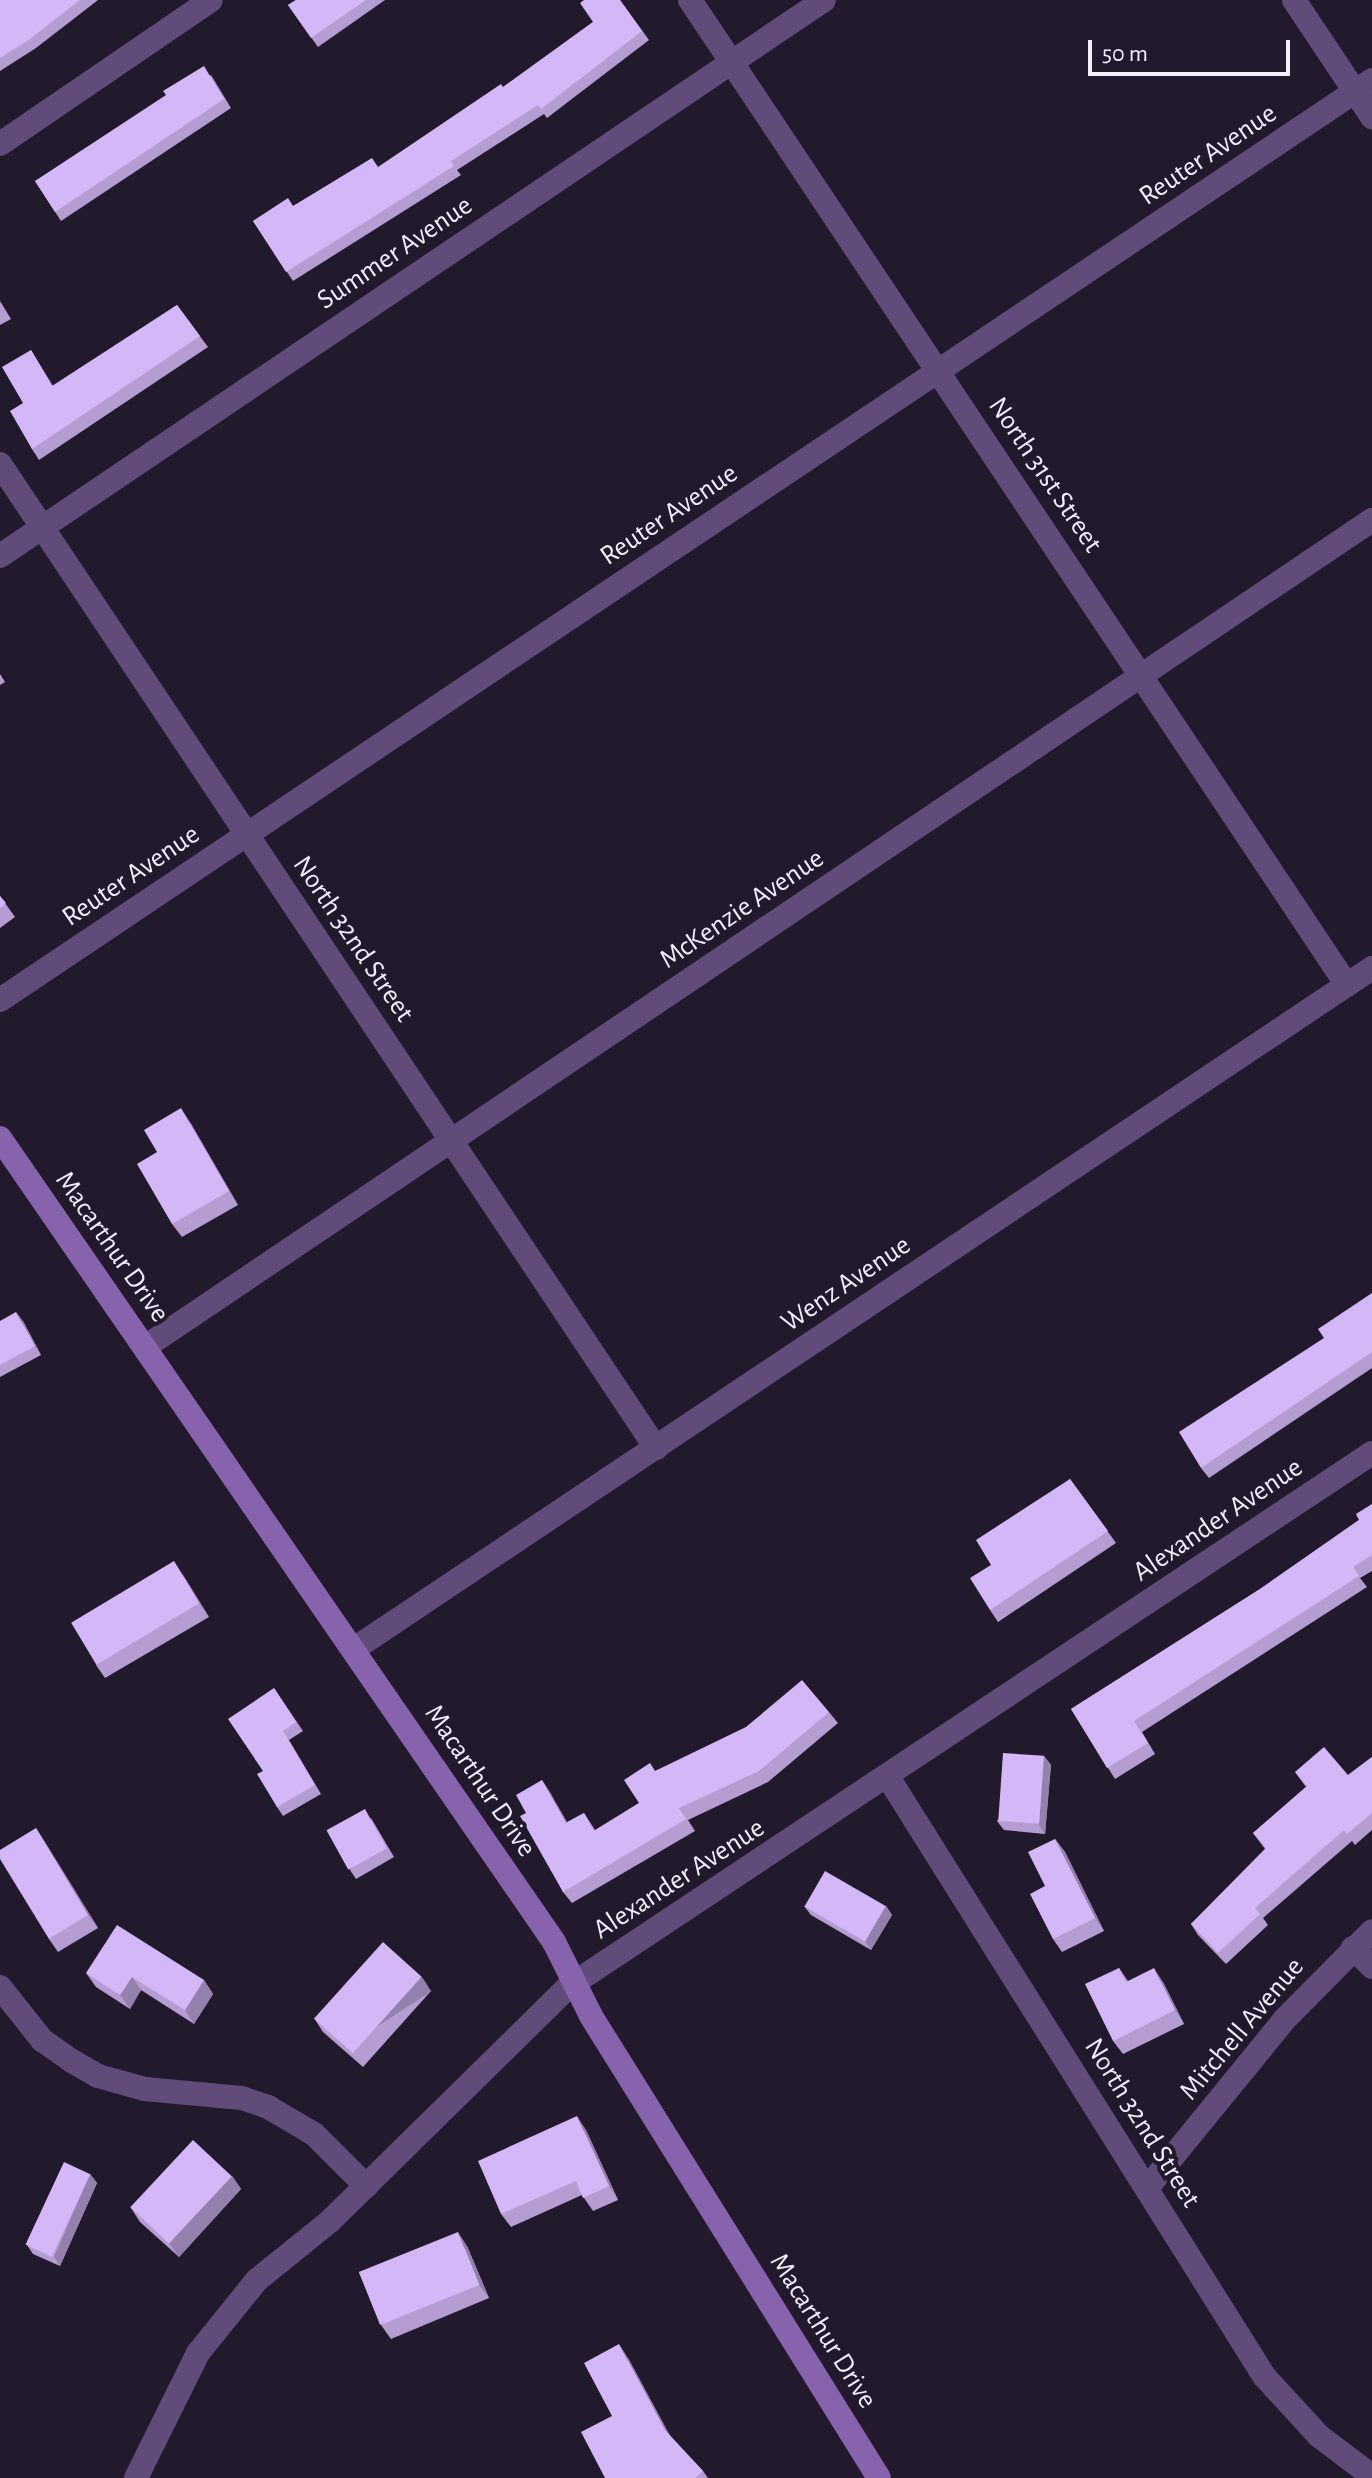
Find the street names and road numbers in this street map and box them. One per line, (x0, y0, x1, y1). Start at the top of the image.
street label: Reuter Avenue (1133, 97, 1283, 213)
street label: Summer Avenue (311, 189, 479, 317)
street label: North 31st Street (981, 391, 1109, 559)
street label: Reuter Avenue (594, 457, 744, 573)
street label: Reuter Avenue (56, 818, 206, 934)
street label: McKenzie Avenue (653, 842, 831, 976)
street label: North 32nd Street (285, 850, 421, 1028)
street label: Macarthur Drive (48, 1165, 176, 1329)
street label: Wenz Avenue (775, 1228, 917, 1340)
street label: Alexander Avenue (1127, 1451, 1309, 1589)
street label: Macarthur Drive (417, 1699, 543, 1863)
street label: Alexander Avenue (587, 1811, 771, 1947)
street label: Mitchell Avenue (1173, 1951, 1311, 2107)
street label: North 32nd Street (1077, 2032, 1207, 2214)
street label: Macarthur Drive (762, 2247, 884, 2415)

